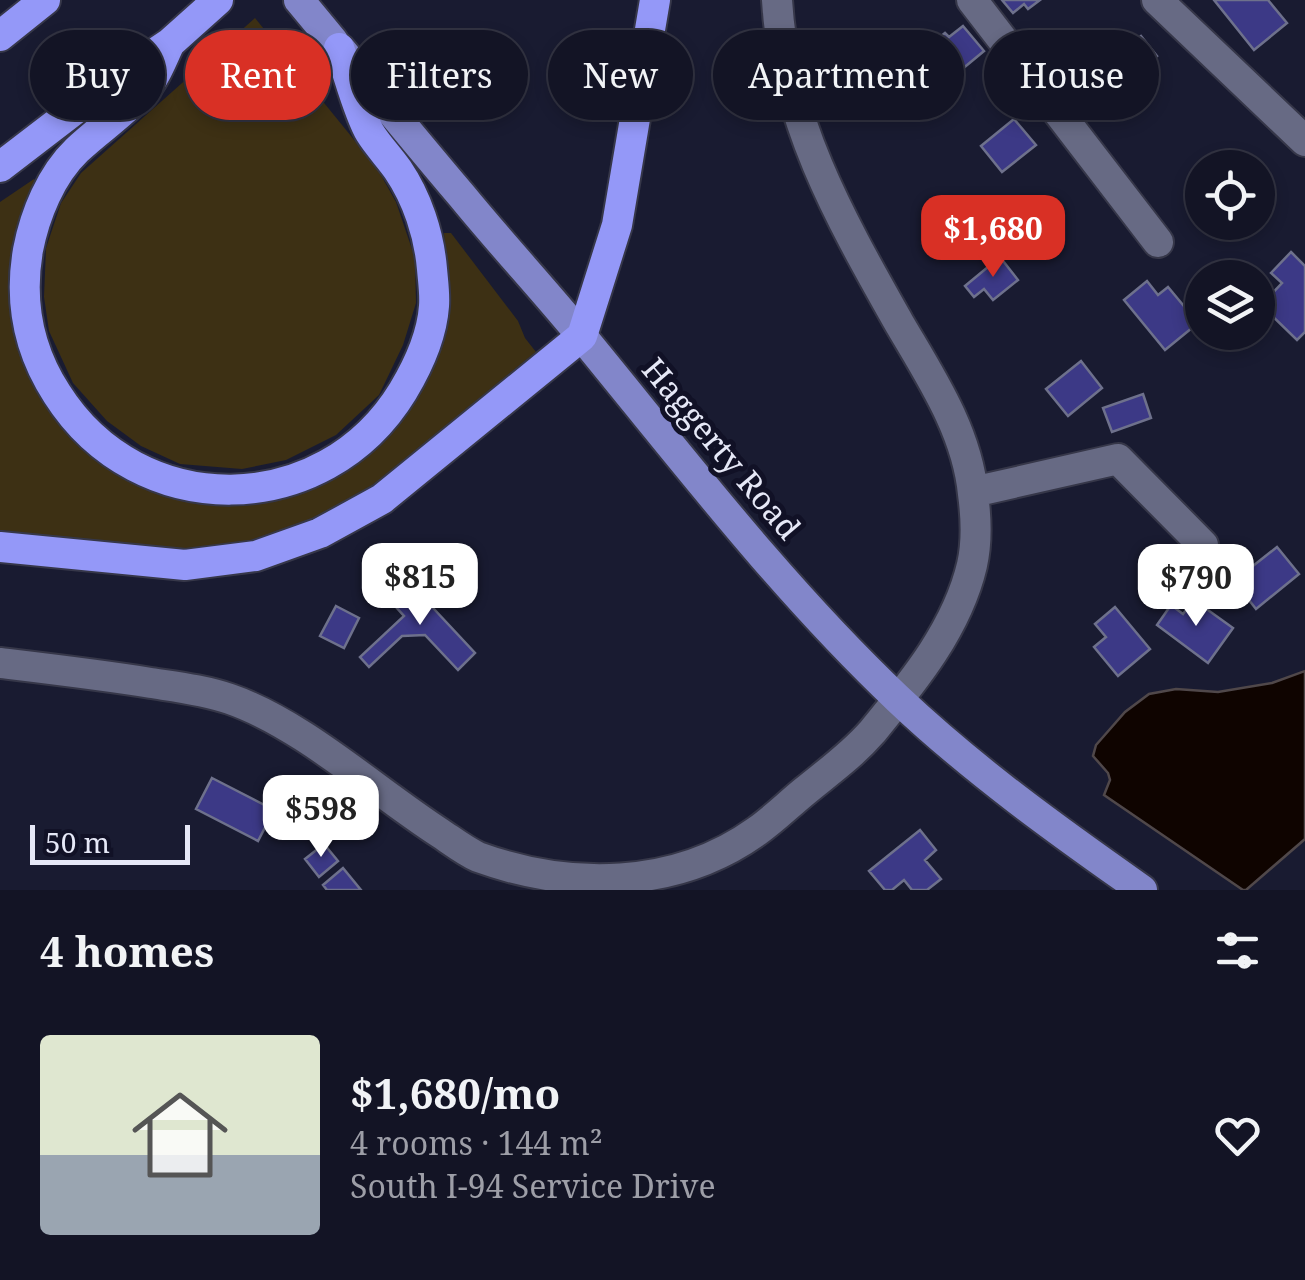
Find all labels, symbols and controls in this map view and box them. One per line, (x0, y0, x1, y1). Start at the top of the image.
chip: Buy (30, 30, 165, 120)
chip: Rent (185, 30, 331, 120)
chip: Filters (351, 30, 528, 120)
chip: New (548, 30, 693, 120)
chip: Apartment (713, 30, 964, 120)
chip: House (984, 30, 1159, 120)
map controls (1185, 150, 1275, 350)
button: locate (1185, 150, 1275, 240)
pin: $1,680 (912, 195, 1074, 280)
text: $1,680 (943, 206, 1043, 249)
button: layers (1185, 260, 1275, 350)
street label: Haggerty Road (633, 348, 811, 548)
pin: $815 (361, 543, 479, 628)
pin: $790 (1137, 544, 1255, 629)
text: $815 (384, 554, 456, 597)
text: $790 (1160, 555, 1232, 598)
pin: $598 (262, 775, 380, 860)
text: $598 (285, 786, 357, 829)
scale bar (30, 820, 190, 864)
text: 50 m (45, 823, 110, 861)
text: 4 homes (40, 922, 214, 979)
icon: filters (1210, 923, 1265, 978)
text: $1,680/mo (350, 1064, 560, 1121)
icon: home (120, 1075, 240, 1195)
icon: heart (1210, 1108, 1265, 1163)
text: 4 rooms · 144 m² (350, 1121, 603, 1164)
text: South I-94 Service Drive (350, 1164, 716, 1207)

